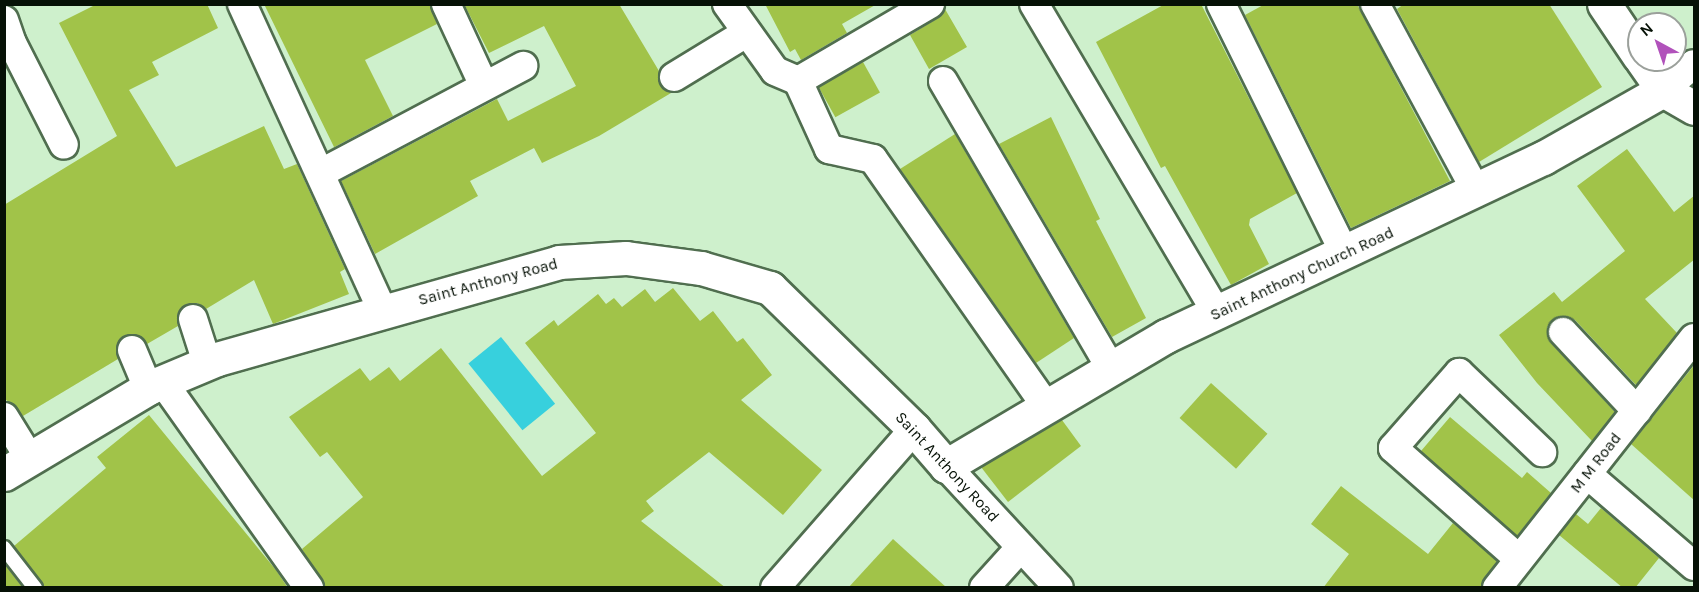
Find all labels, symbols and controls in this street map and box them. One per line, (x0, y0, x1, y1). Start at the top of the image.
north arrow (1627, 12, 1687, 72)
text: N (1636, 18, 1657, 40)
street label: Saint Anthony Church Road (1207, 223, 1397, 325)
street label: Saint Anthony Road (416, 254, 560, 310)
street label: Saint Anthony Road (891, 408, 1003, 526)
street label: M M Road (1566, 429, 1626, 497)

